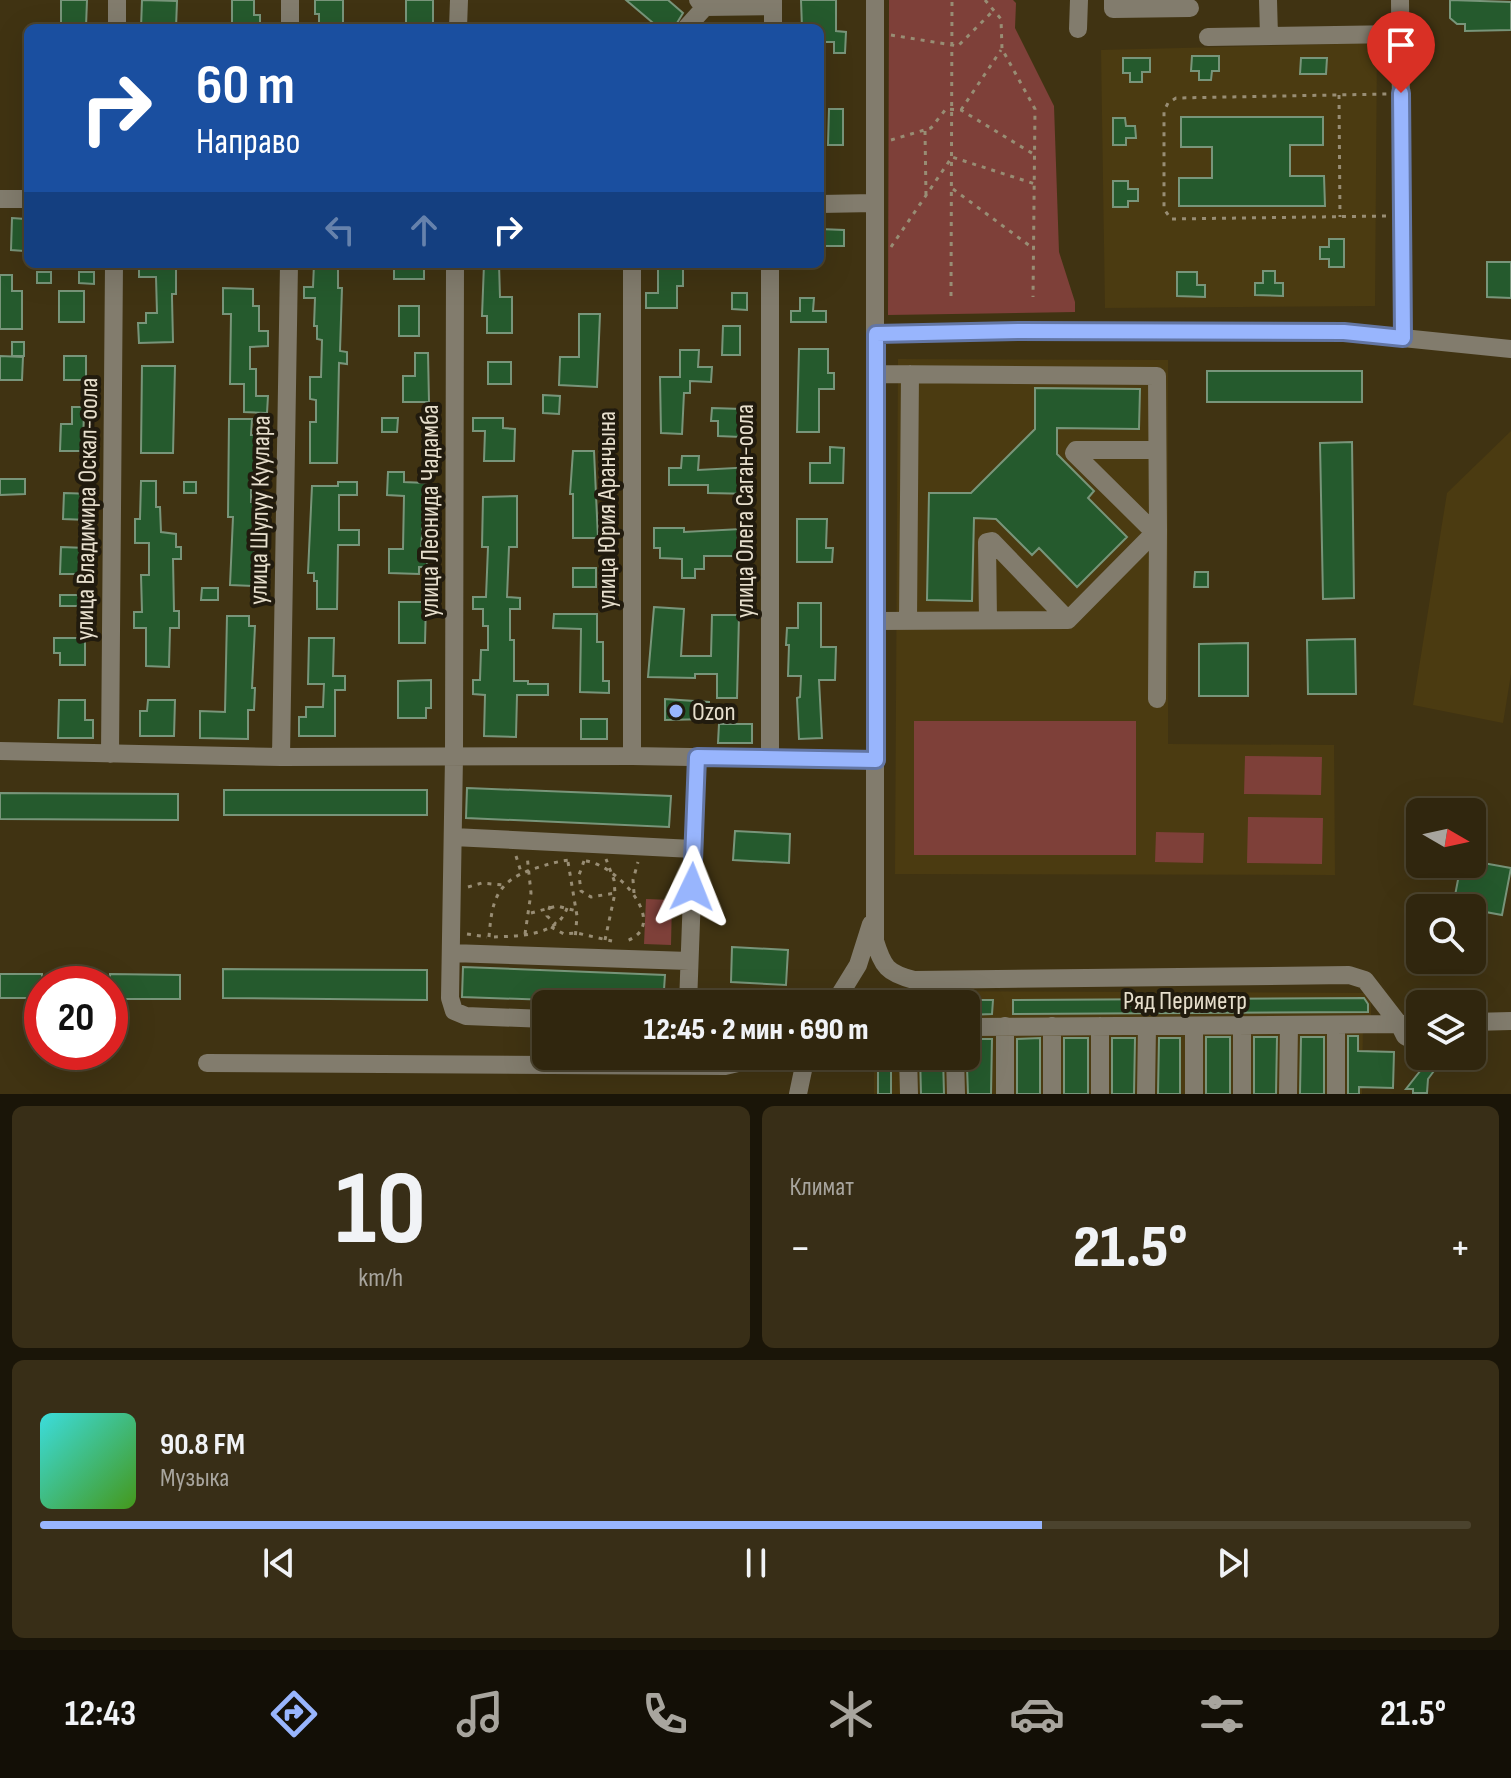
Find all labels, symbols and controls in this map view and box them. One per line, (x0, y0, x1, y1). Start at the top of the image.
pin (1367, 11, 1435, 93)
icon: arrive (1379, 23, 1423, 67)
text: 60 m (196, 53, 295, 120)
icon: right (64, 56, 168, 160)
text: Направо (196, 121, 300, 164)
icon: left (318, 208, 362, 252)
icon: ahead (402, 208, 446, 252)
icon: right (486, 208, 530, 252)
street label: улица Владимира Оскал-оола (70, 377, 105, 641)
street label: улица Леонида Чадамба (415, 404, 446, 618)
street label: улица Олега Саган-оола (730, 404, 761, 618)
street label: улица Юрия Аранчына (592, 411, 623, 609)
street label: улица Шулуу Куулара (243, 415, 278, 605)
place label: Ozon (692, 697, 736, 728)
marker: Ozon (667, 702, 685, 720)
north arrow (1406, 798, 1486, 878)
map controls (1406, 798, 1486, 1070)
position arrow (650, 845, 734, 929)
button: search (1406, 894, 1486, 974)
speed limit sign: 20 (24, 966, 128, 1070)
street label: Ряд Периметр (1123, 986, 1247, 1017)
button: layers (1406, 990, 1486, 1070)
text: 12:45 · 2 мин · 690 m (644, 1012, 868, 1048)
text: 10 (336, 1148, 426, 1273)
text: Климат (790, 1172, 854, 1203)
text: 21.5° (1073, 1212, 1187, 1284)
text: − (790, 1222, 811, 1275)
text: + (1449, 1222, 1471, 1275)
text: km/h (358, 1263, 403, 1294)
text: 90.8 FM (160, 1427, 245, 1463)
text: Музыка (160, 1463, 229, 1494)
icon: previous (257, 1541, 301, 1585)
icon: pause (734, 1541, 778, 1585)
icon: next (1211, 1541, 1255, 1585)
icon: directions (266, 1686, 322, 1742)
icon: music (452, 1686, 508, 1742)
icon: phone (637, 1686, 693, 1742)
icon: climate (823, 1686, 879, 1742)
icon: car (1009, 1686, 1065, 1742)
icon: filters (1194, 1686, 1250, 1742)
text: 12:43 (65, 1693, 136, 1736)
text: 21.5° (1380, 1693, 1446, 1736)

